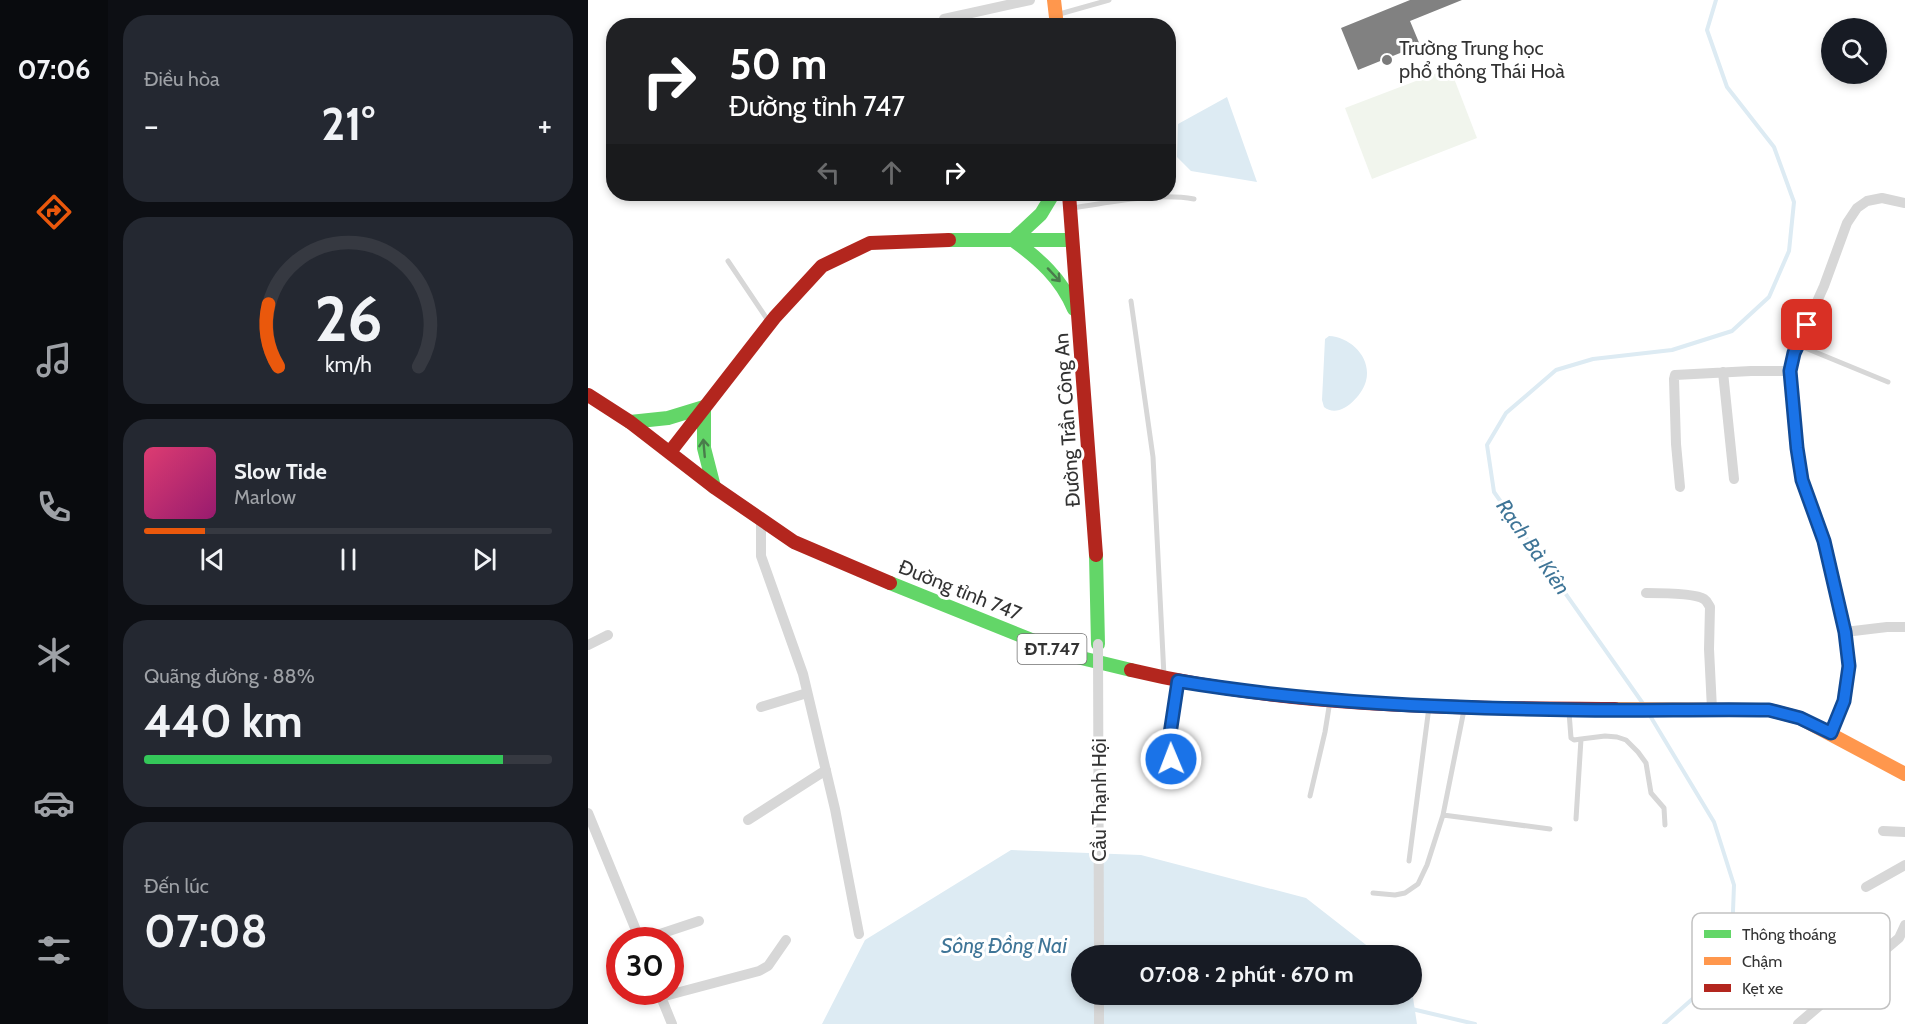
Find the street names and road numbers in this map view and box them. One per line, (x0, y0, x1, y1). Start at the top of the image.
street label: Đường Trần Công An (1049, 332, 1085, 508)
street label: Đường tỉnh 747 (895, 554, 1025, 626)
road number: ĐT.747 (1018, 634, 1086, 664)
street label: Cầu Thạnh Hội (1087, 738, 1111, 862)

